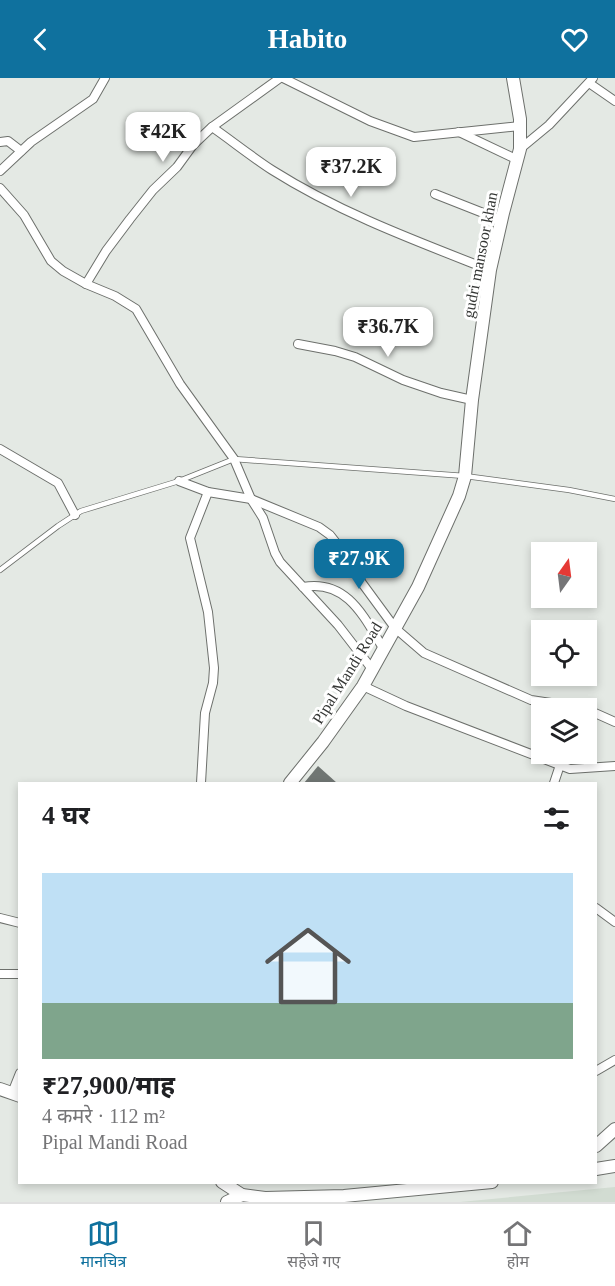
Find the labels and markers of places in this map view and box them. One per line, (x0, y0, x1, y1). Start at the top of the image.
pin: ₹42K (127, 112, 199, 163)
pin: ₹37.2K (302, 147, 400, 198)
pin: ₹36.7K (339, 307, 437, 358)
pin: ₹27.9K (310, 539, 408, 590)

